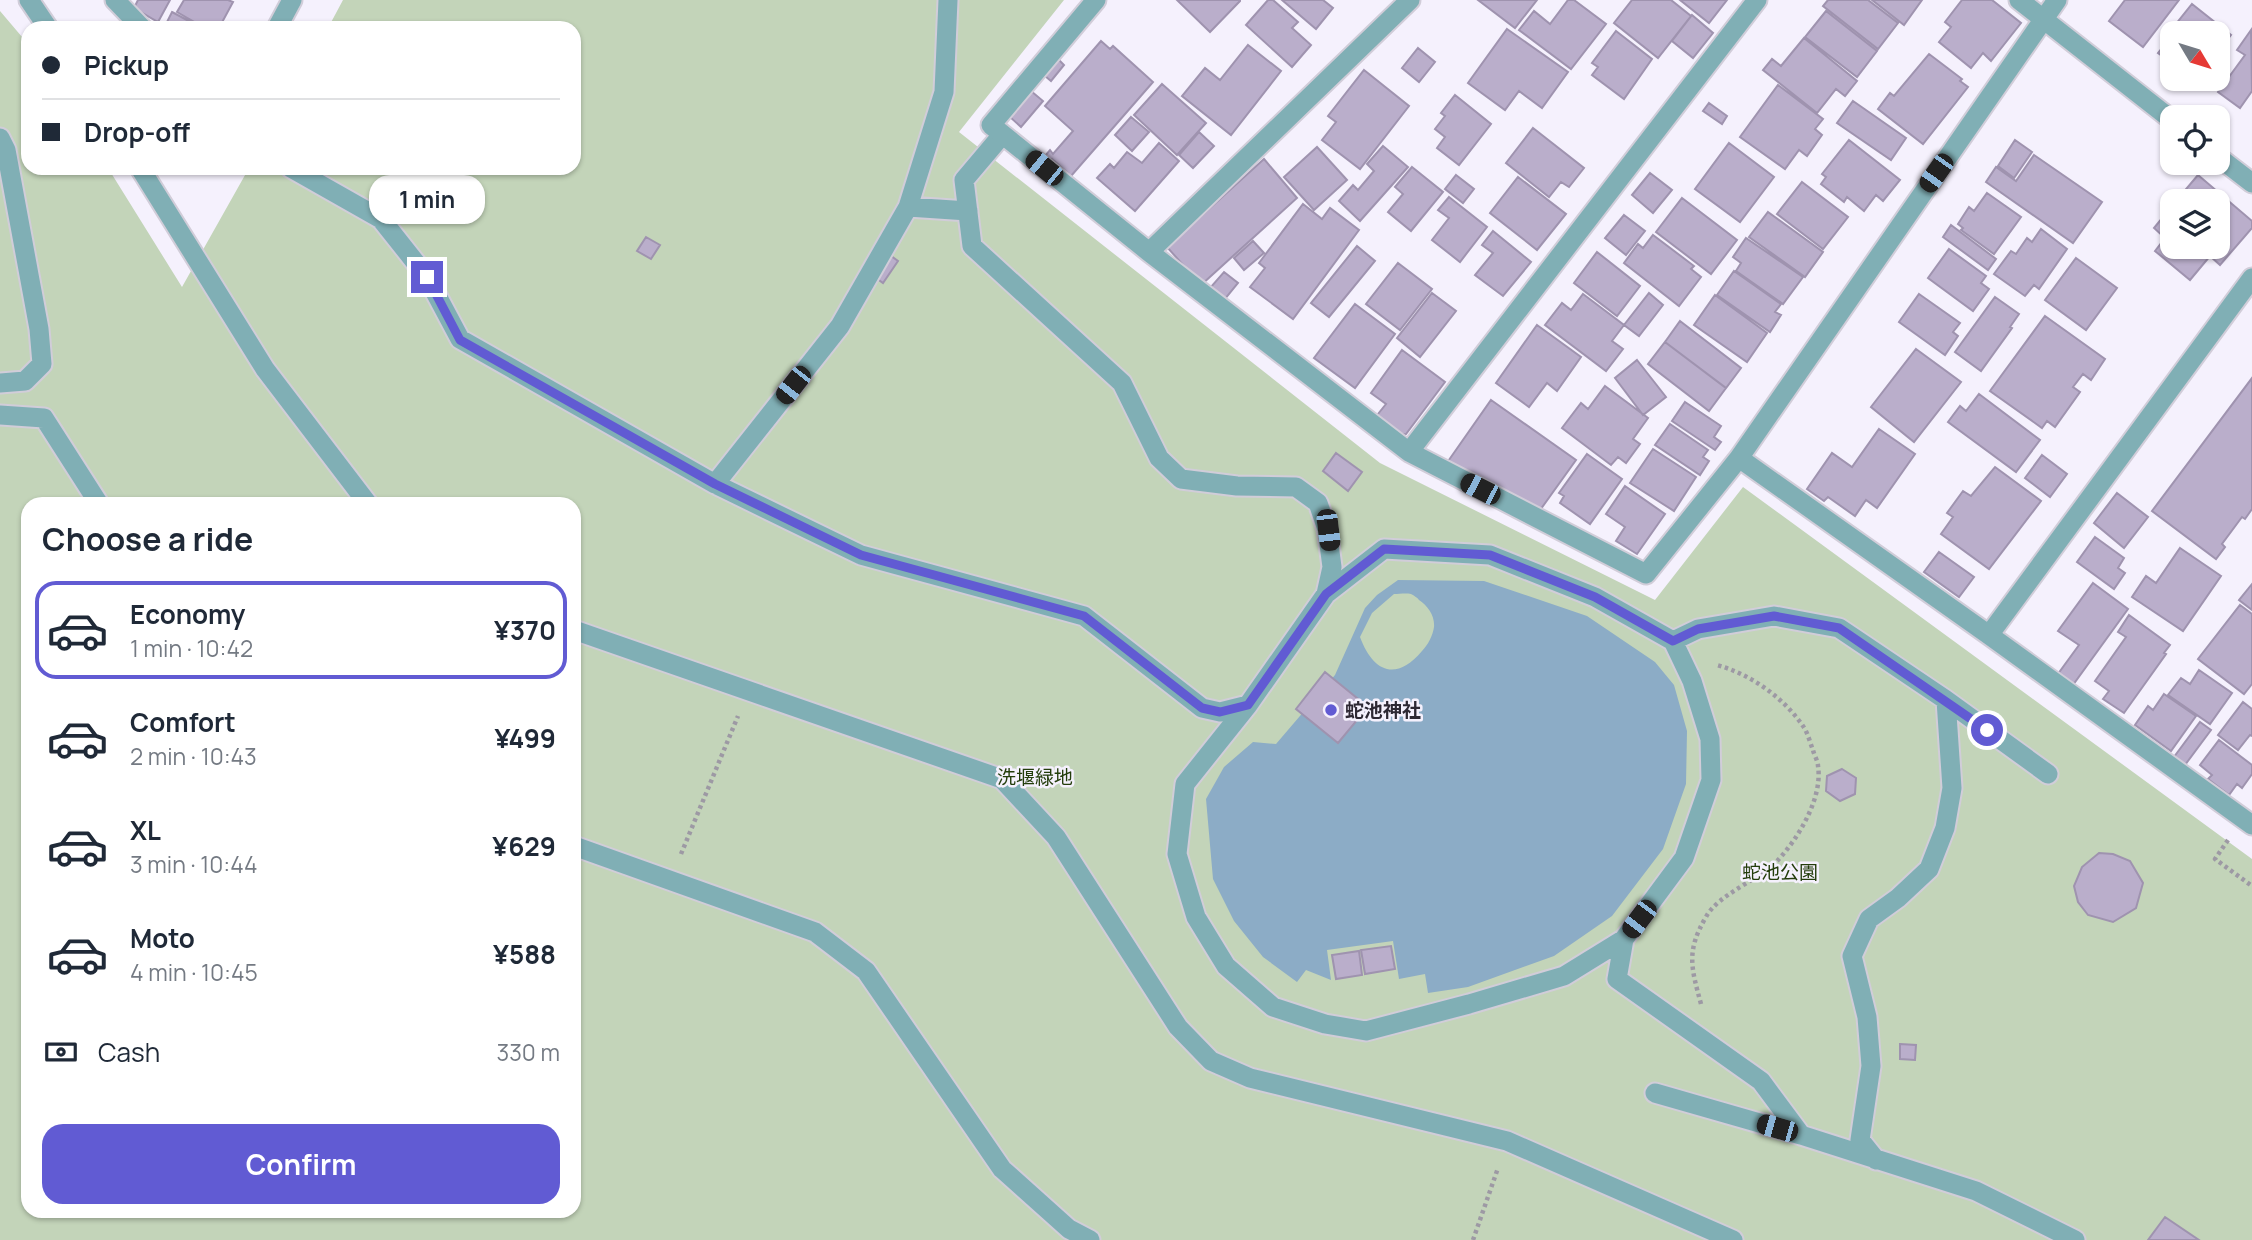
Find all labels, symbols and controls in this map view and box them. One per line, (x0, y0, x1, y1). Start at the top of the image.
north arrow (2160, 21, 2230, 91)
map controls (2160, 21, 2230, 259)
text: Pickup (84, 47, 169, 83)
button: locate (2160, 105, 2230, 175)
text: Drop-off (84, 114, 190, 150)
car (1022, 147, 1067, 189)
car (1916, 150, 1957, 196)
callout: 1 min (369, 176, 485, 224)
text: 1 min (399, 183, 455, 215)
button: layers (2160, 189, 2230, 259)
route end (411, 261, 443, 293)
car (772, 362, 815, 408)
car (1457, 470, 1504, 508)
car (1316, 508, 1341, 552)
text: Choose a ride (42, 517, 253, 561)
text: Economy (130, 596, 245, 632)
icon: car (46, 599, 109, 662)
text: ¥370 (494, 612, 556, 648)
text: 1 min · 10:42 (130, 632, 253, 664)
place label: 蛇池神社 (1345, 697, 1421, 723)
marker: 蛇池神社 (1323, 702, 1339, 718)
text: Comfort (130, 704, 236, 740)
icon: car (46, 707, 109, 770)
route start (1971, 714, 2003, 746)
text: ¥499 (494, 720, 556, 756)
text: 2 min · 10:43 (130, 740, 257, 772)
park label: 洗堰緑地 (997, 764, 1073, 790)
text: XL (130, 812, 161, 848)
icon: car (46, 815, 109, 878)
text: ¥629 (492, 828, 556, 864)
text: 3 min · 10:44 (130, 848, 258, 880)
park label: 蛇池公園 (1742, 859, 1818, 885)
car (1618, 896, 1661, 942)
text: Moto (130, 920, 195, 956)
icon: car (46, 923, 109, 986)
text: ¥588 (493, 936, 556, 972)
text: 4 min · 10:45 (130, 956, 258, 988)
icon: cash (42, 1033, 80, 1071)
text: Cash (98, 1034, 160, 1070)
text: 330 m (496, 1036, 560, 1068)
car (1754, 1112, 1801, 1144)
button: Confirm (42, 1124, 560, 1204)

